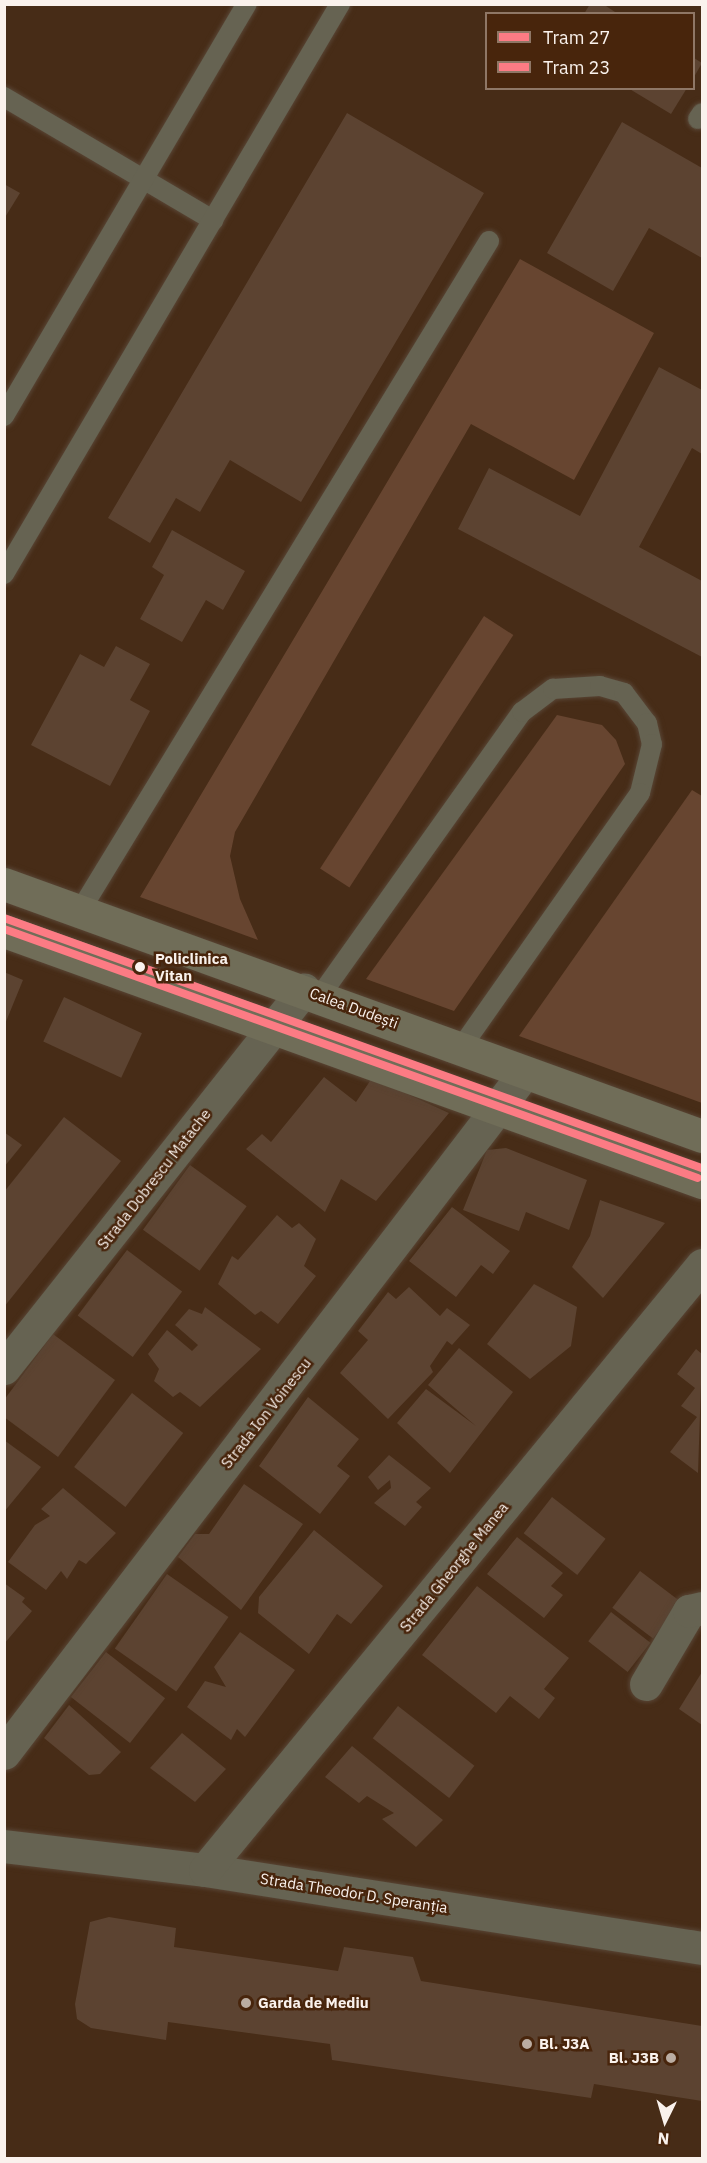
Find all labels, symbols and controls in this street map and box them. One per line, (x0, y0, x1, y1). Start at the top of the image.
legend (485, 12, 695, 90)
text: Tram 27 (543, 26, 610, 49)
text: Tram 23 (543, 56, 610, 79)
place label: Policlinica Vitan (155, 949, 228, 984)
marker: Policlinica Vitan (130, 957, 150, 977)
street label: Calea Dudești (307, 984, 401, 1032)
street label: Strada Dobrescu Matache (94, 1105, 214, 1253)
street label: Strada Ion Voinescu (217, 1354, 315, 1472)
street label: Strada Gheorghe Manea (396, 1499, 512, 1635)
street label: Strada Theodor D. Speranția (259, 1869, 449, 1917)
place label: Garda de Mediu (258, 1994, 369, 2012)
marker: Garda de Mediu (239, 1996, 253, 2010)
place label: Bl. J3A (539, 2035, 590, 2053)
marker: Bl. J3A (520, 2037, 534, 2051)
place label: Bl. J3B (609, 2049, 659, 2067)
marker: Bl. J3B (664, 2051, 678, 2065)
north arrow (635, 2091, 695, 2151)
text: N (657, 2128, 670, 2149)

